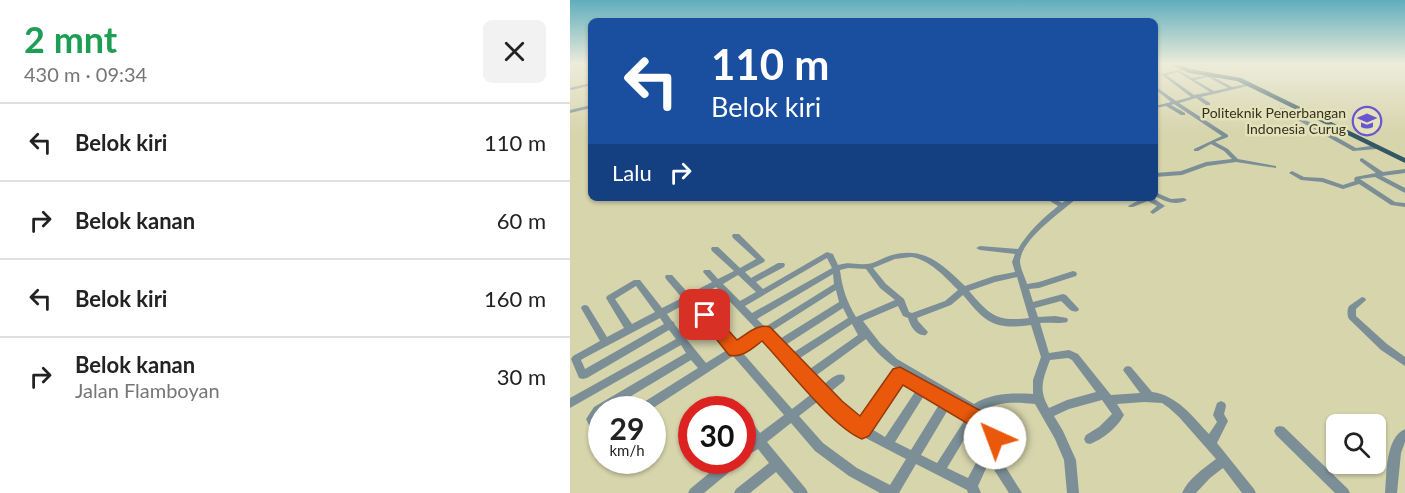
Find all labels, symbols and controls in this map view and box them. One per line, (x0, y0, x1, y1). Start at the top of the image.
text: 2 mnt (24, 17, 117, 61)
button: close (483, 20, 546, 83)
text: 110 m (711, 39, 829, 89)
icon: left (612, 42, 690, 120)
text: 430 m · 09:34 (24, 62, 147, 86)
text: Belok kiri (711, 90, 821, 123)
place label: Politeknik Penerbangan Indonesia Curug (1202, 104, 1346, 137)
school or university icon: Politeknik Penerbangan Indonesia Curug (1351, 105, 1383, 137)
icon: left (24, 126, 57, 159)
text: Belok kiri (75, 129, 167, 156)
text: 110 m (484, 129, 546, 156)
icon: right (664, 156, 697, 189)
text: Lalu (612, 159, 652, 186)
icon: right (24, 204, 57, 237)
text: Belok kanan (75, 207, 195, 234)
text: 60 m (497, 207, 546, 234)
icon: left (24, 282, 57, 315)
text: Belok kiri (75, 285, 167, 312)
text: 160 m (484, 285, 546, 312)
pin (679, 289, 730, 340)
icon: arrive (688, 298, 721, 331)
text: Belok kanan (75, 351, 195, 378)
icon: right (24, 360, 57, 393)
text: 30 m (497, 363, 546, 390)
text: Jalan Flamboyan (75, 378, 220, 402)
speed limit sign: 30 (678, 396, 756, 474)
position arrow (963, 406, 1027, 470)
text: 29 (610, 410, 644, 446)
map controls (1326, 414, 1386, 474)
button: search (1326, 414, 1386, 474)
text: km/h (609, 441, 645, 459)

